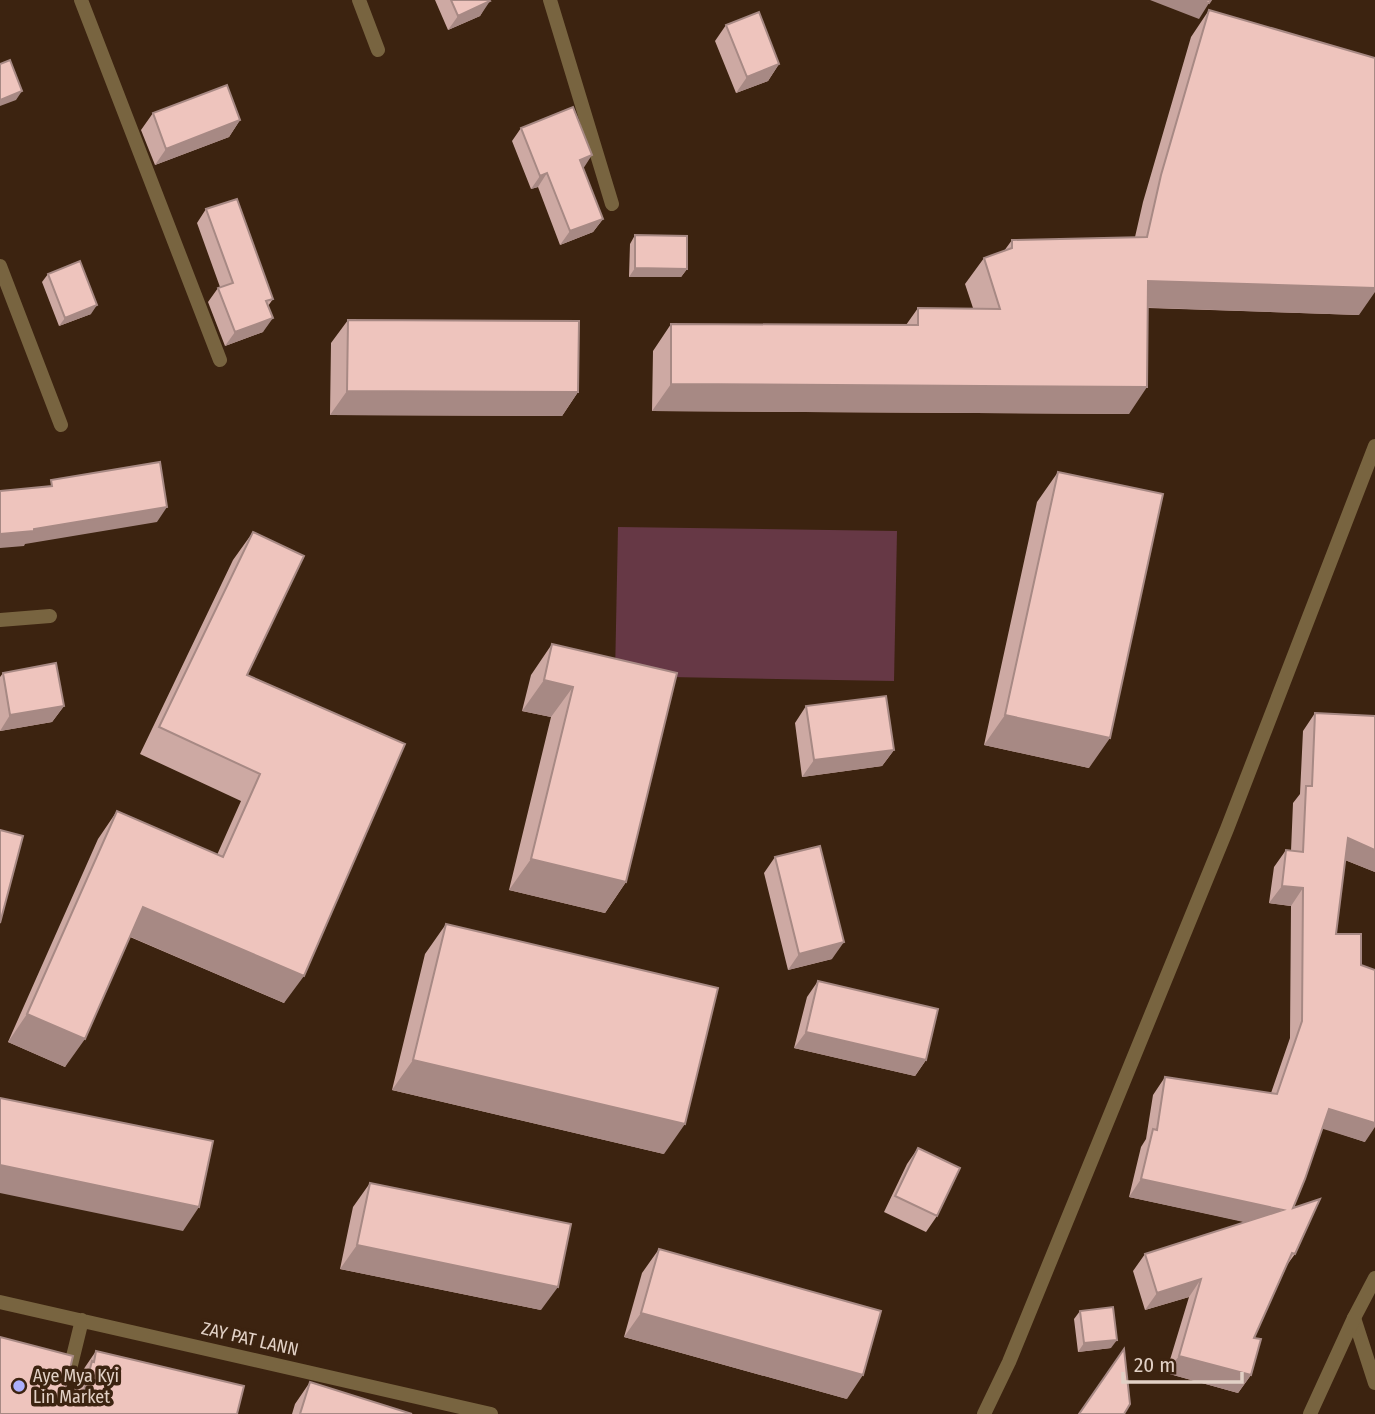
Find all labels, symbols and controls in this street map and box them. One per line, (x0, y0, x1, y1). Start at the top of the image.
street label: ZAY PAT LANN (199, 1317, 301, 1361)
scale bar (1123, 1340, 1242, 1384)
text: 20 m (1134, 1352, 1175, 1378)
place label: Aye Mya Kyi Lin Market (33, 1365, 119, 1408)
marker: Aye Mya Kyi Lin Market (11, 1378, 27, 1394)

